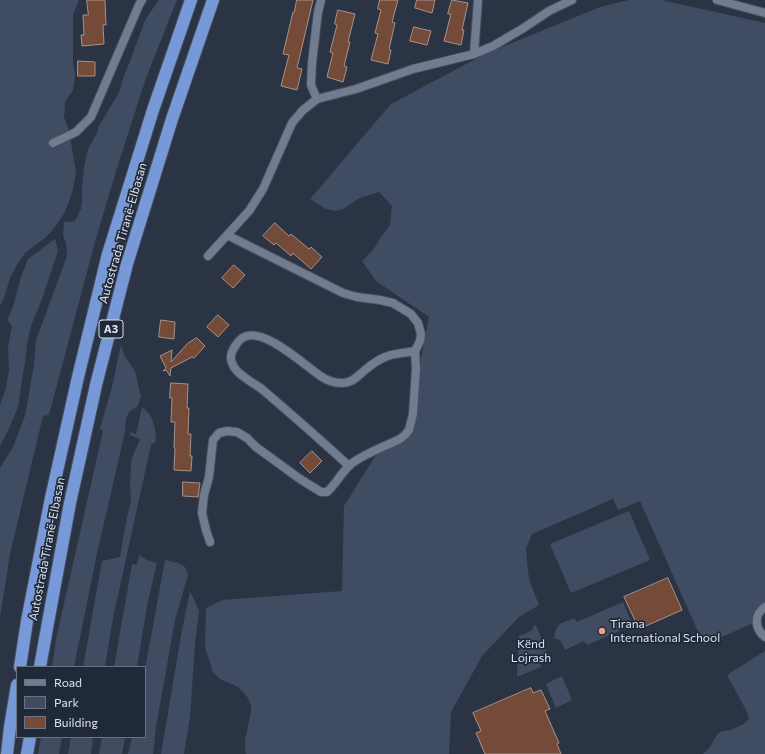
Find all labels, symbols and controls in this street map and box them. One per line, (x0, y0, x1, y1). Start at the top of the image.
street label: Autostrada Tiranë-Elbasan (96, 161, 150, 305)
road number: A3 (99, 320, 123, 338)
street label: Autostrada Tiranë-Elbasan (26, 476, 68, 622)
place label: Tirana International School (610, 617, 720, 645)
marker: Tirana International School (597, 626, 607, 636)
park label: Kënd Lojrash (511, 637, 551, 665)
legend (16, 666, 146, 738)
text: Road (54, 675, 82, 689)
text: Park (54, 695, 79, 709)
text: Building (54, 715, 98, 729)

